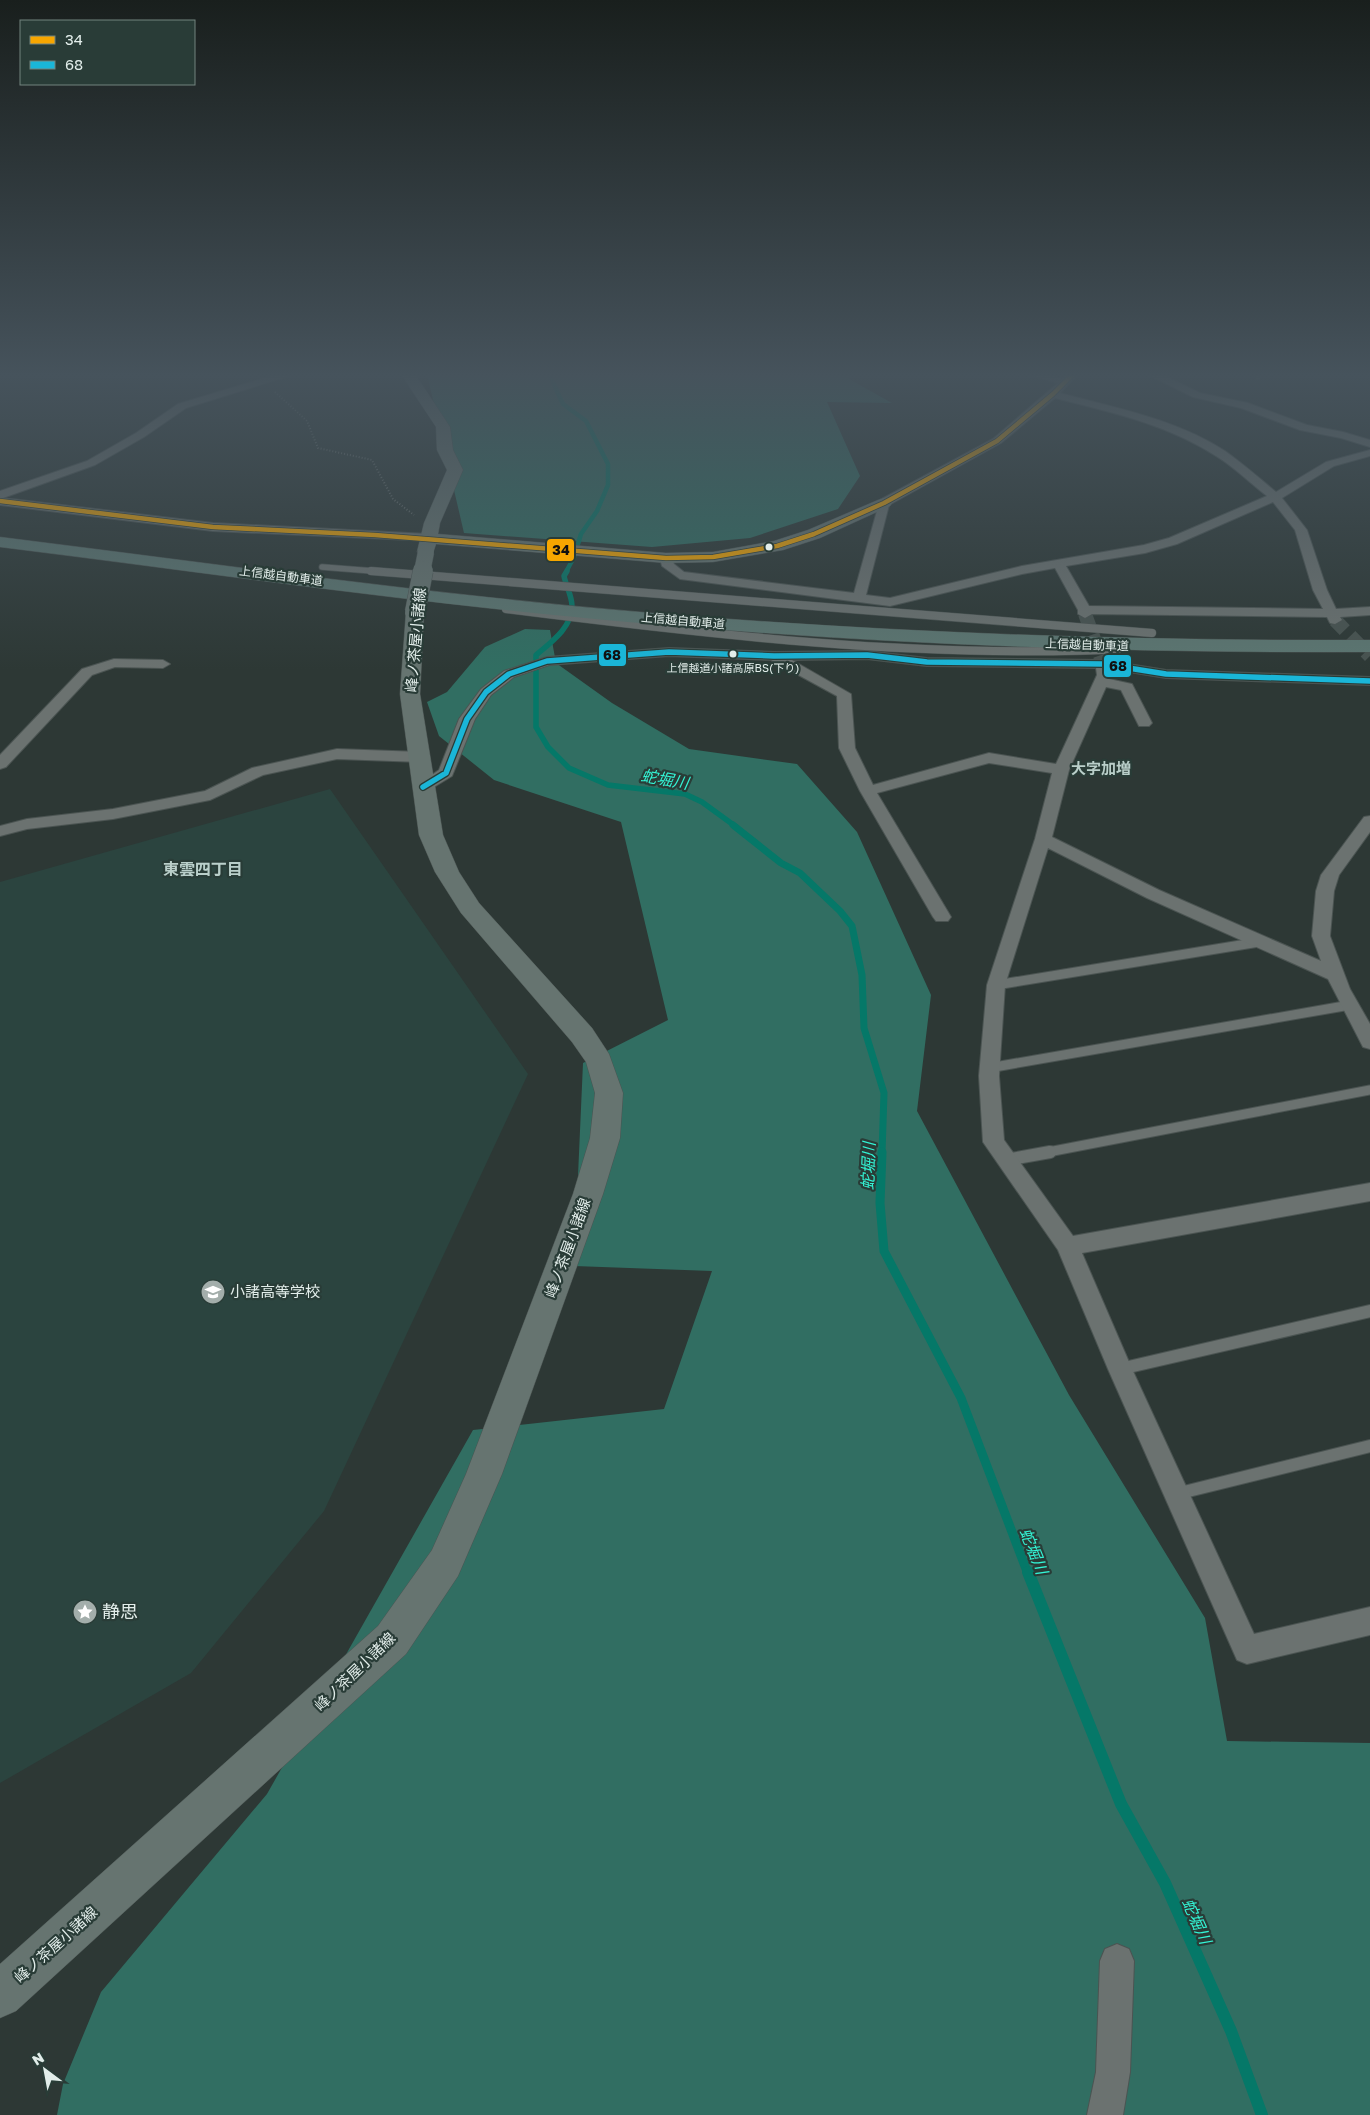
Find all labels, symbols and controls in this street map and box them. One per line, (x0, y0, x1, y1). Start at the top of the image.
legend (20, 20, 195, 85)
text: 34 (65, 30, 83, 48)
text: 68 (65, 55, 83, 73)
line badge: 34 (546, 538, 575, 562)
text: 34 (552, 541, 570, 558)
unlabelled marker (764, 542, 774, 552)
street label: 上信越自動車道 (238, 563, 324, 588)
street label: 峰ノ茶屋小諸線 (401, 587, 429, 693)
street label: 上信越自動車道 (641, 609, 726, 632)
street label: 上信越自動車道 (1045, 636, 1129, 653)
line badge: 68 (598, 643, 627, 667)
text: 68 (603, 646, 621, 663)
marker: 上信越道小諸高原BS(下り) (728, 649, 738, 659)
line badge: 68 (1103, 654, 1132, 678)
text: 68 (1109, 657, 1127, 674)
place label: 上信越道小諸高原BS(下り) (667, 661, 799, 674)
district label: 大字加増 (1071, 759, 1131, 777)
water label: 蛇堀川 (640, 765, 692, 793)
district label: 東雲四丁目 (163, 859, 243, 879)
water label: 蛇堀川 (857, 1140, 879, 1190)
street label: 峰ノ茶屋小諸線 (541, 1195, 593, 1300)
school or university icon: 小諸高等学校 (200, 1279, 226, 1305)
place label: 小諸高等学校 (230, 1282, 320, 1300)
water label: 蛇堀川 (1016, 1525, 1053, 1579)
place icon: 静思 (72, 1599, 98, 1625)
place label: 静思 (102, 1600, 138, 1622)
street label: 峰ノ茶屋小諸線 (310, 1628, 398, 1714)
water label: 蛇堀川 (1178, 1895, 1217, 1949)
street label: 峰ノ茶屋小諸線 (10, 1902, 100, 1986)
north arrow (20, 2045, 70, 2095)
text: N (29, 2049, 47, 2069)

